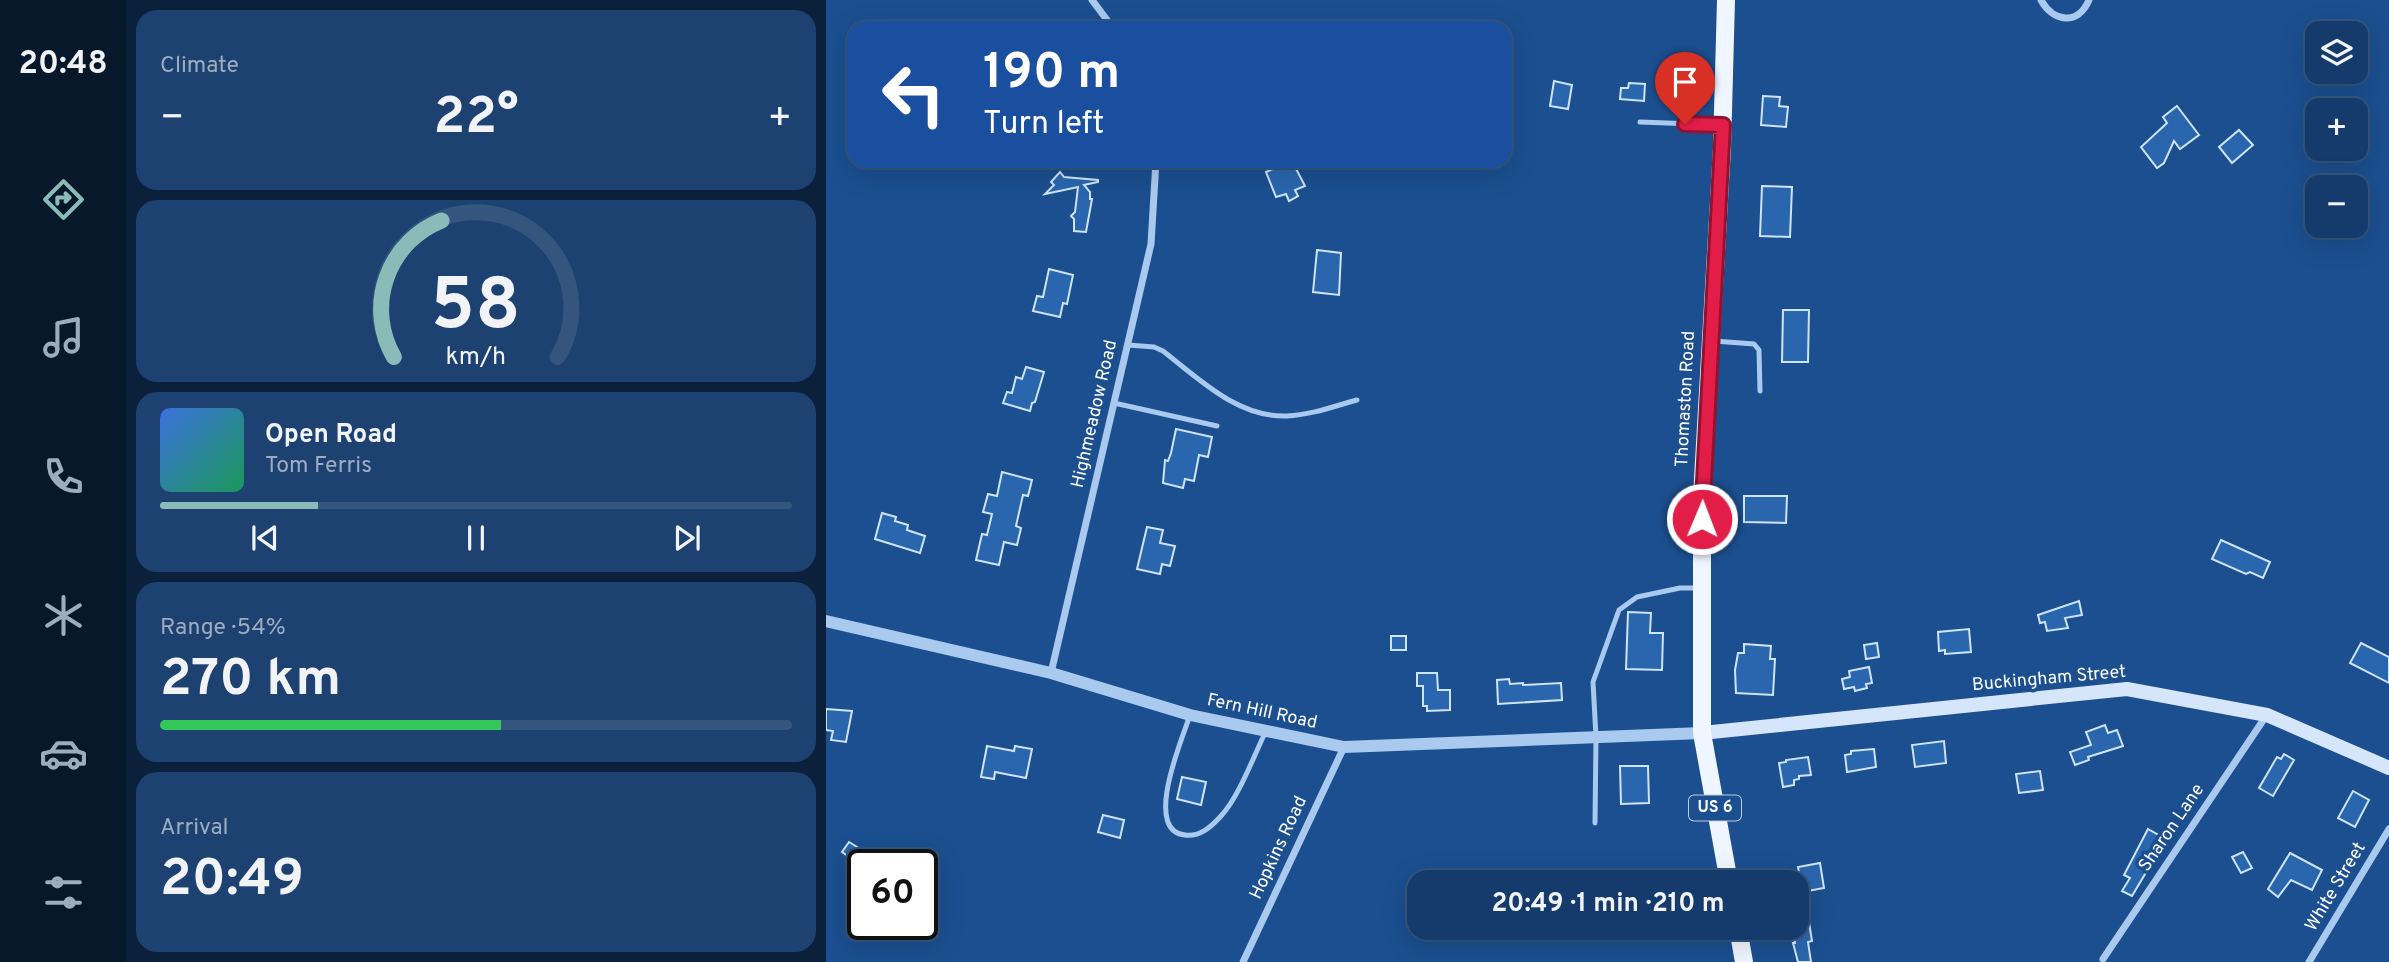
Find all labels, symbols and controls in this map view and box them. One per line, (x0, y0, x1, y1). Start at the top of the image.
map controls (2305, 21, 2368, 238)
button: layers (2305, 21, 2368, 84)
text: 190 m (983, 44, 1120, 106)
text: 20:48 (18, 45, 108, 85)
icon: left (868, 49, 959, 140)
text: Climate (160, 52, 239, 81)
pin (1655, 52, 1715, 124)
icon: arrive (1666, 63, 1704, 101)
text: 22° (433, 86, 519, 152)
text: − (160, 95, 185, 144)
text: + (767, 95, 792, 144)
button: + (2305, 98, 2368, 161)
text: Turn left (983, 105, 1104, 145)
icon: directions (39, 175, 88, 224)
button: − (2305, 175, 2368, 238)
text: 58 (431, 263, 521, 355)
icon: music (39, 313, 88, 362)
street label: Thomaston Road (1671, 330, 1701, 468)
street label: Highmeadow Road (1067, 338, 1123, 490)
text: km/h (446, 342, 506, 374)
text: Open Road (265, 419, 397, 452)
icon: phone (39, 452, 88, 501)
text: Tom Ferris (265, 452, 372, 481)
position arrow (1665, 482, 1739, 556)
icon: previous (246, 519, 284, 557)
icon: pause (457, 519, 495, 557)
icon: next (668, 519, 706, 557)
icon: climate (39, 591, 88, 640)
text: Range · 54% (160, 614, 286, 643)
text: 270 km (160, 648, 341, 714)
street label: Buckingham Street (1971, 661, 2127, 697)
street label: Fern Hill Road (1205, 689, 1319, 735)
icon: car (39, 729, 88, 778)
street label: Sharon Lane (2134, 780, 2210, 876)
street label: Hopkins Road (1245, 793, 1313, 903)
road number: US 6 (1689, 796, 1741, 820)
text: Arrival (160, 814, 229, 843)
street label: White Street (2300, 838, 2372, 936)
text: 20:49 (160, 848, 304, 914)
speed limit sign: 60 (847, 849, 938, 940)
icon: filters (39, 868, 88, 917)
text: 20:49 · 1 min · 210 m (1491, 888, 1725, 921)

